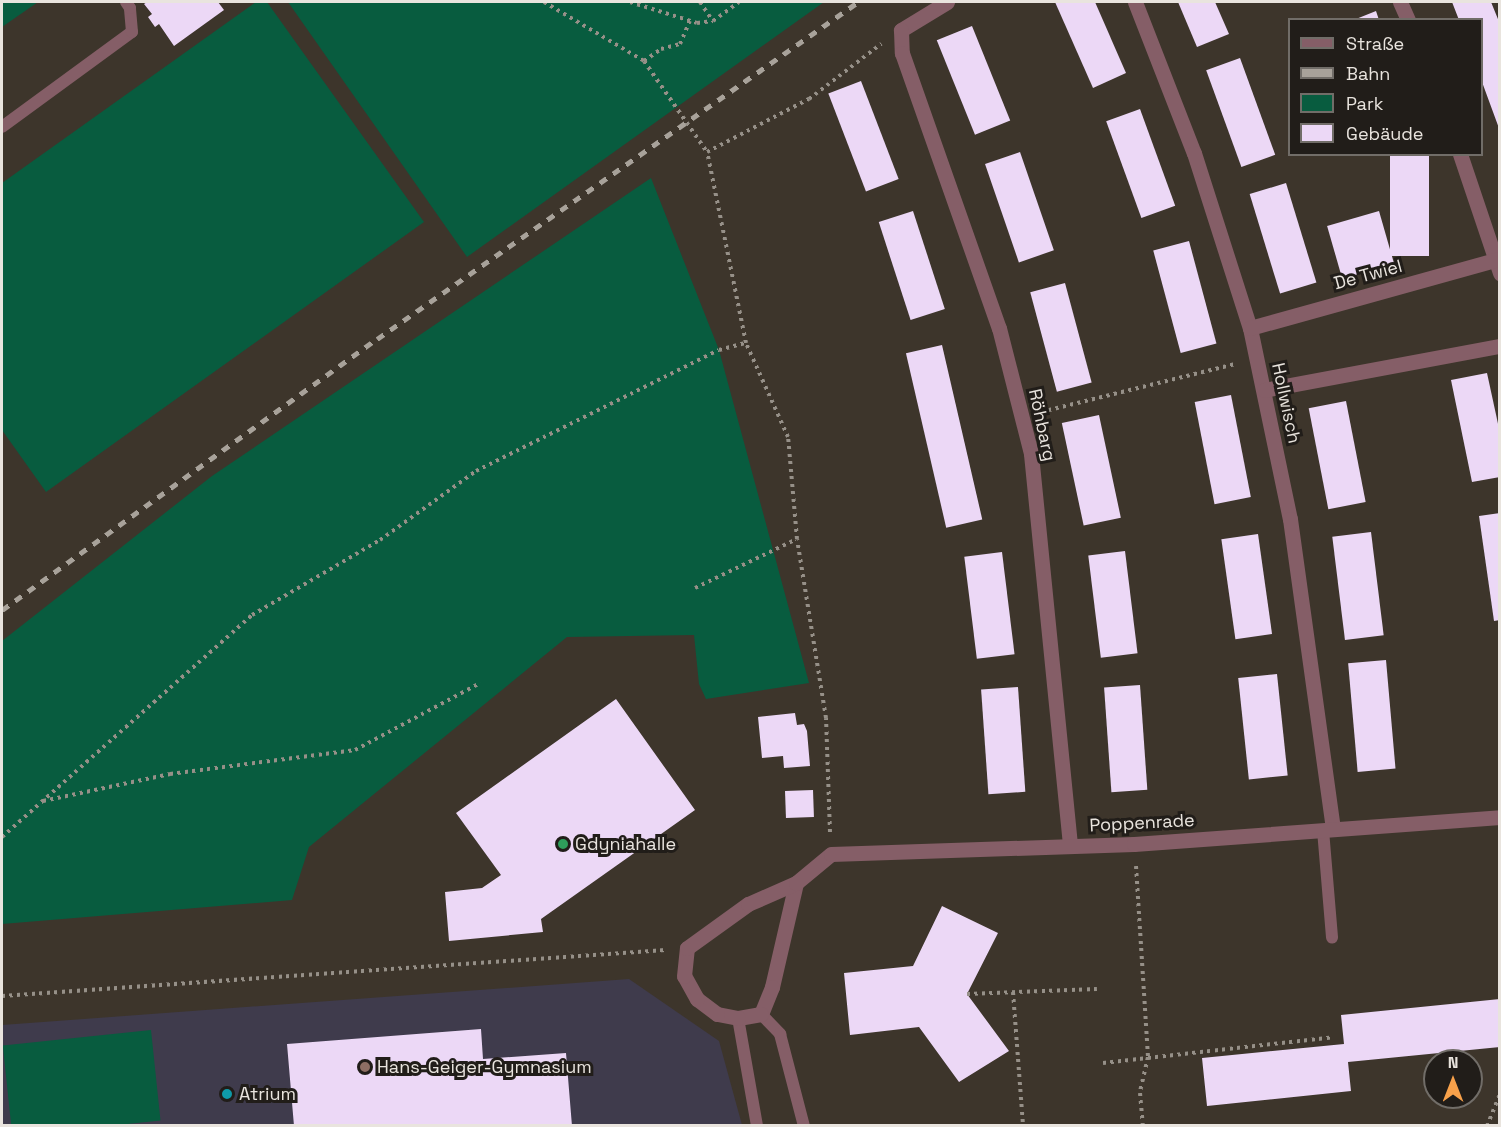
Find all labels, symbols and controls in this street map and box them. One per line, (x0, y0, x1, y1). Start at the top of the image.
legend (1288, 18, 1483, 156)
text: Straße (1346, 32, 1404, 55)
text: Bahn (1346, 62, 1390, 85)
text: Park (1346, 92, 1383, 115)
text: Gebäude (1346, 122, 1424, 145)
street label: De Twiel (1331, 255, 1405, 295)
street label: Hollwisch (1267, 361, 1305, 445)
street label: Röhbarg (1024, 387, 1060, 463)
street label: Poppenrade (1089, 809, 1195, 837)
place label: Gdyniahalle (575, 833, 676, 855)
marker: Gdyniahalle (556, 837, 570, 851)
north arrow (1423, 1049, 1483, 1109)
text: N (1448, 1052, 1458, 1073)
place label: Hans-Geiger-Gymnasium (377, 1056, 592, 1078)
marker: Hans-Geiger-Gymnasium (358, 1060, 372, 1074)
place label: Atrium (239, 1083, 296, 1105)
marker: Atrium (220, 1087, 234, 1101)

